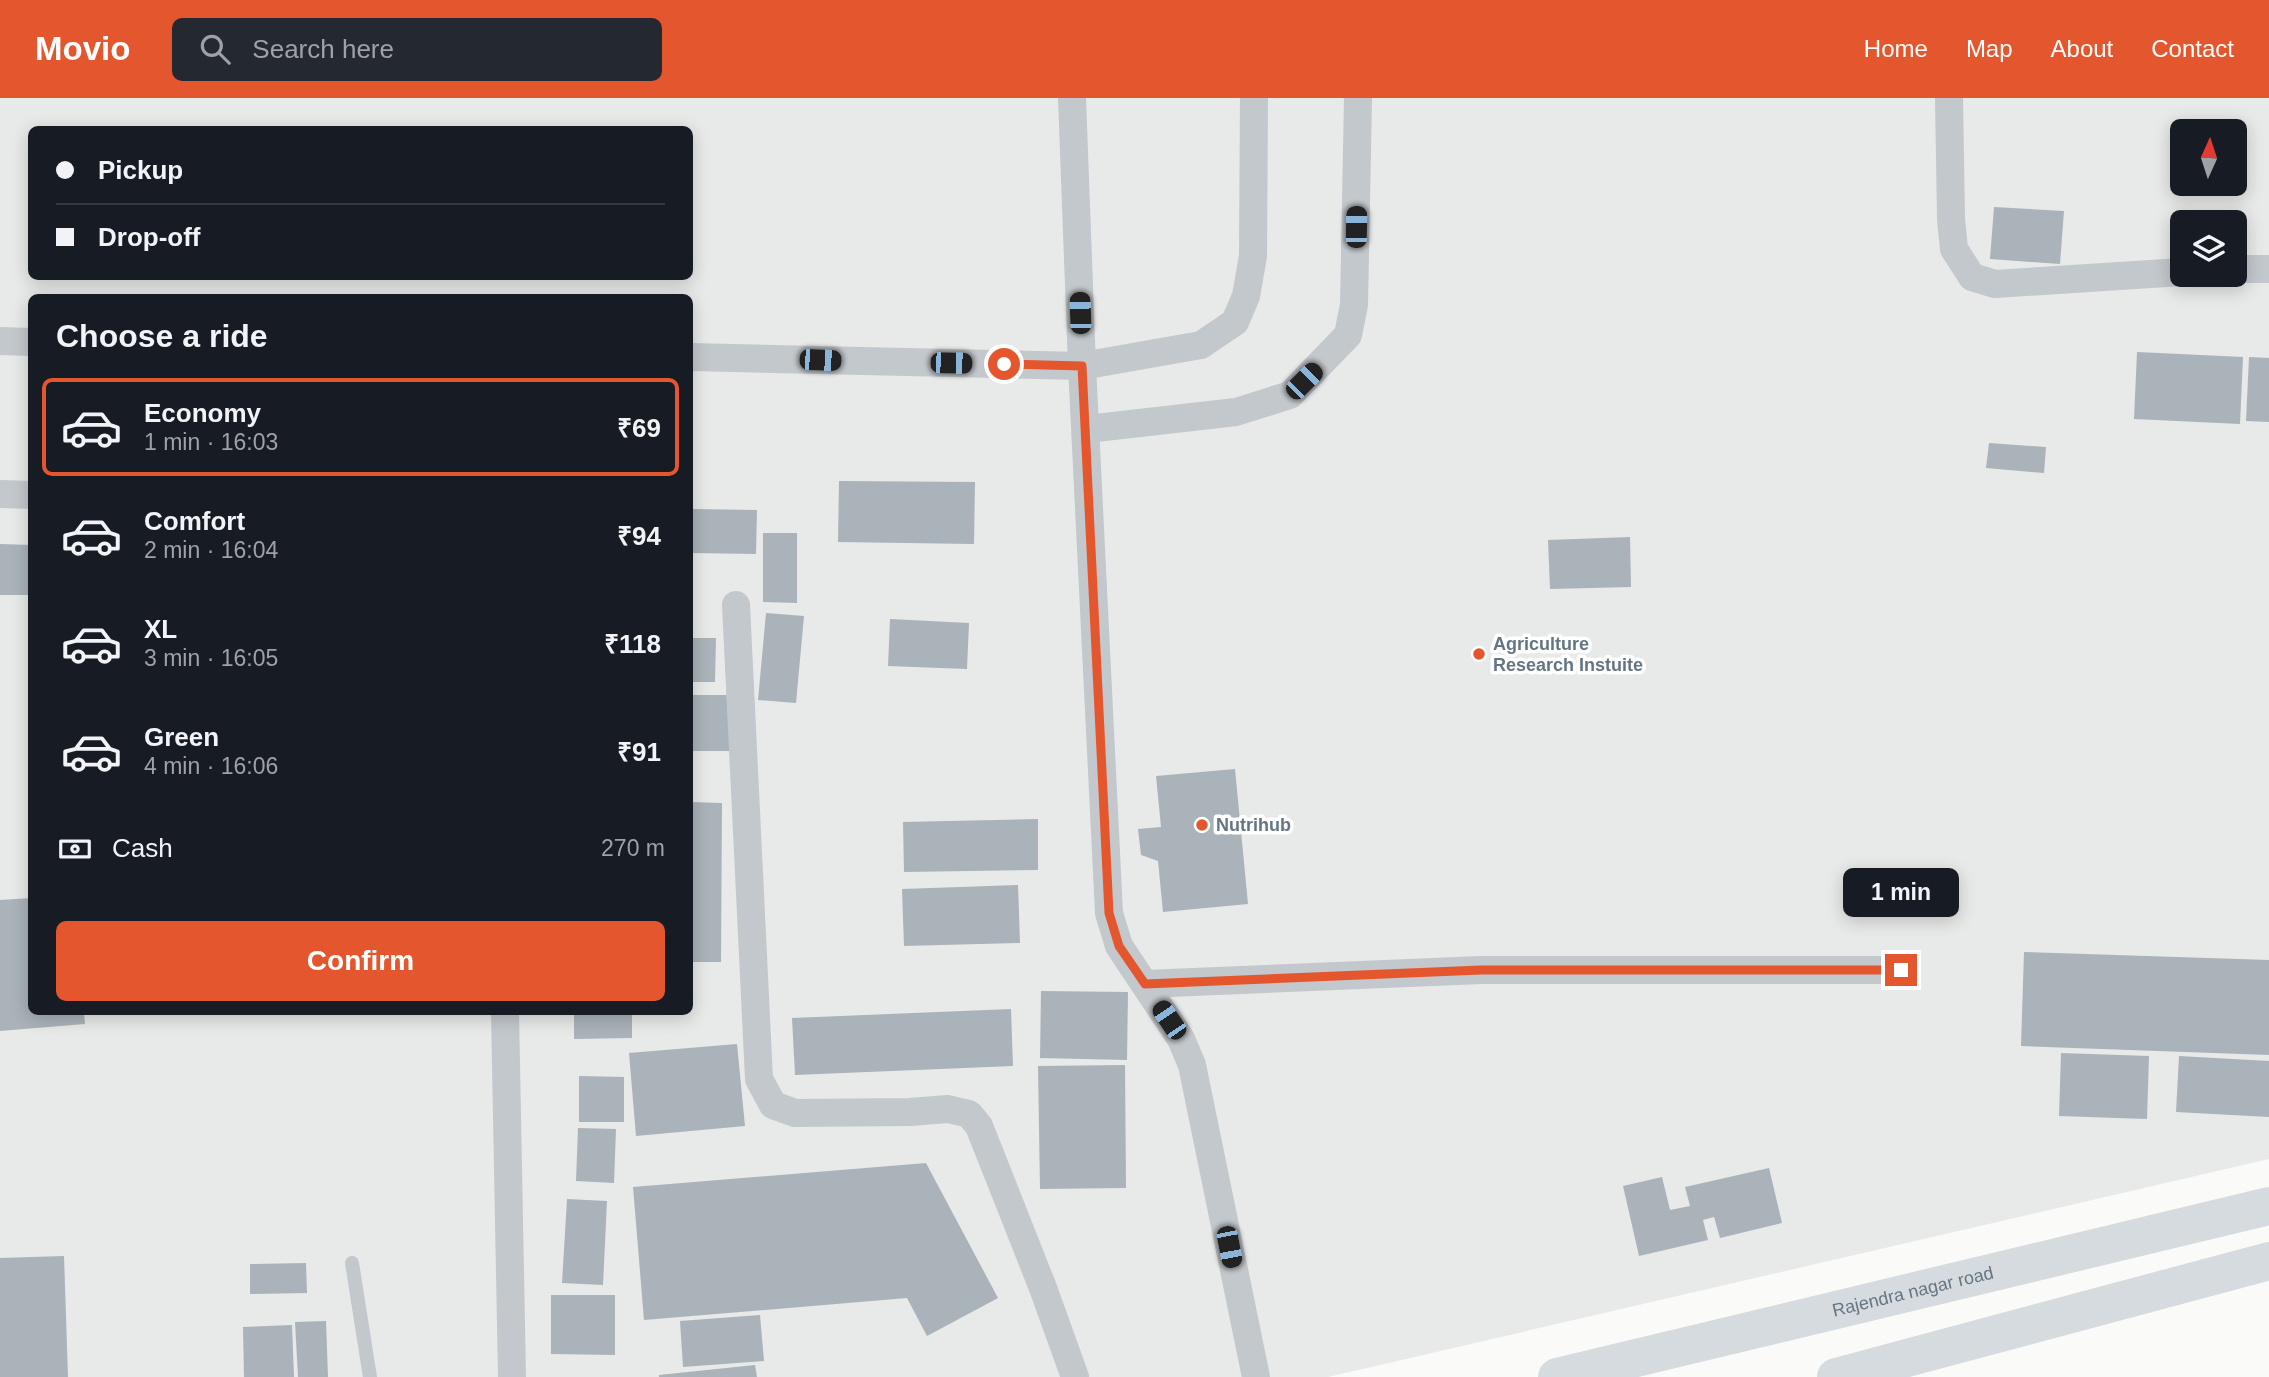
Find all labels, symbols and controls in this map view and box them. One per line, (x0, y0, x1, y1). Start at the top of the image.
search box (172, 18, 662, 81)
text: Movio (35, 30, 130, 67)
icon: search (196, 30, 234, 68)
text: Search here (252, 34, 394, 64)
text: Home (1864, 35, 1928, 62)
text: Map (1966, 35, 2013, 62)
text: About (2051, 35, 2113, 62)
text: Contact (2151, 35, 2234, 62)
north arrow (2170, 119, 2247, 196)
map controls (2170, 119, 2247, 287)
text: Pickup (98, 155, 183, 185)
car (1346, 206, 1367, 248)
button: layers (2170, 210, 2247, 287)
text: Drop-off (98, 222, 201, 252)
car (1069, 292, 1092, 334)
text: Choose a ride (56, 318, 268, 354)
route start (988, 348, 1020, 380)
car (799, 349, 842, 371)
car (930, 352, 973, 374)
car (1282, 359, 1327, 403)
icon: car (60, 396, 123, 459)
text: Economy (144, 398, 261, 428)
text: ₹69 (617, 413, 661, 443)
text: 1 min · 16:03 (144, 429, 278, 455)
icon: car (60, 504, 123, 567)
text: Comfort (144, 506, 245, 536)
text: ₹94 (617, 521, 661, 551)
text: 2 min · 16:04 (144, 537, 278, 563)
icon: car (60, 612, 123, 675)
text: XL (144, 614, 177, 644)
text: ₹118 (604, 629, 661, 659)
place label: Agriculture Research Instuite (1493, 634, 1643, 675)
text: 3 min · 16:05 (144, 645, 278, 671)
marker: Agriculture Research Instuite (1471, 646, 1487, 662)
icon: car (60, 720, 123, 783)
text: Green (144, 722, 219, 752)
text: ₹91 (617, 737, 661, 767)
text: 4 min · 16:06 (144, 753, 278, 779)
place label: Nutrihub (1216, 815, 1291, 835)
marker: Nutrihub (1194, 817, 1210, 833)
icon: cash (56, 830, 94, 868)
text: Cash (112, 833, 173, 863)
text: 270 m (601, 835, 665, 861)
callout: 1 min (1843, 868, 1959, 918)
text: 1 min (1871, 879, 1931, 905)
button: Confirm (56, 921, 665, 1001)
route end (1885, 954, 1917, 986)
car (1149, 997, 1190, 1043)
car (1215, 1224, 1244, 1270)
street label: Rajendra nagar road (1830, 1263, 1996, 1321)

